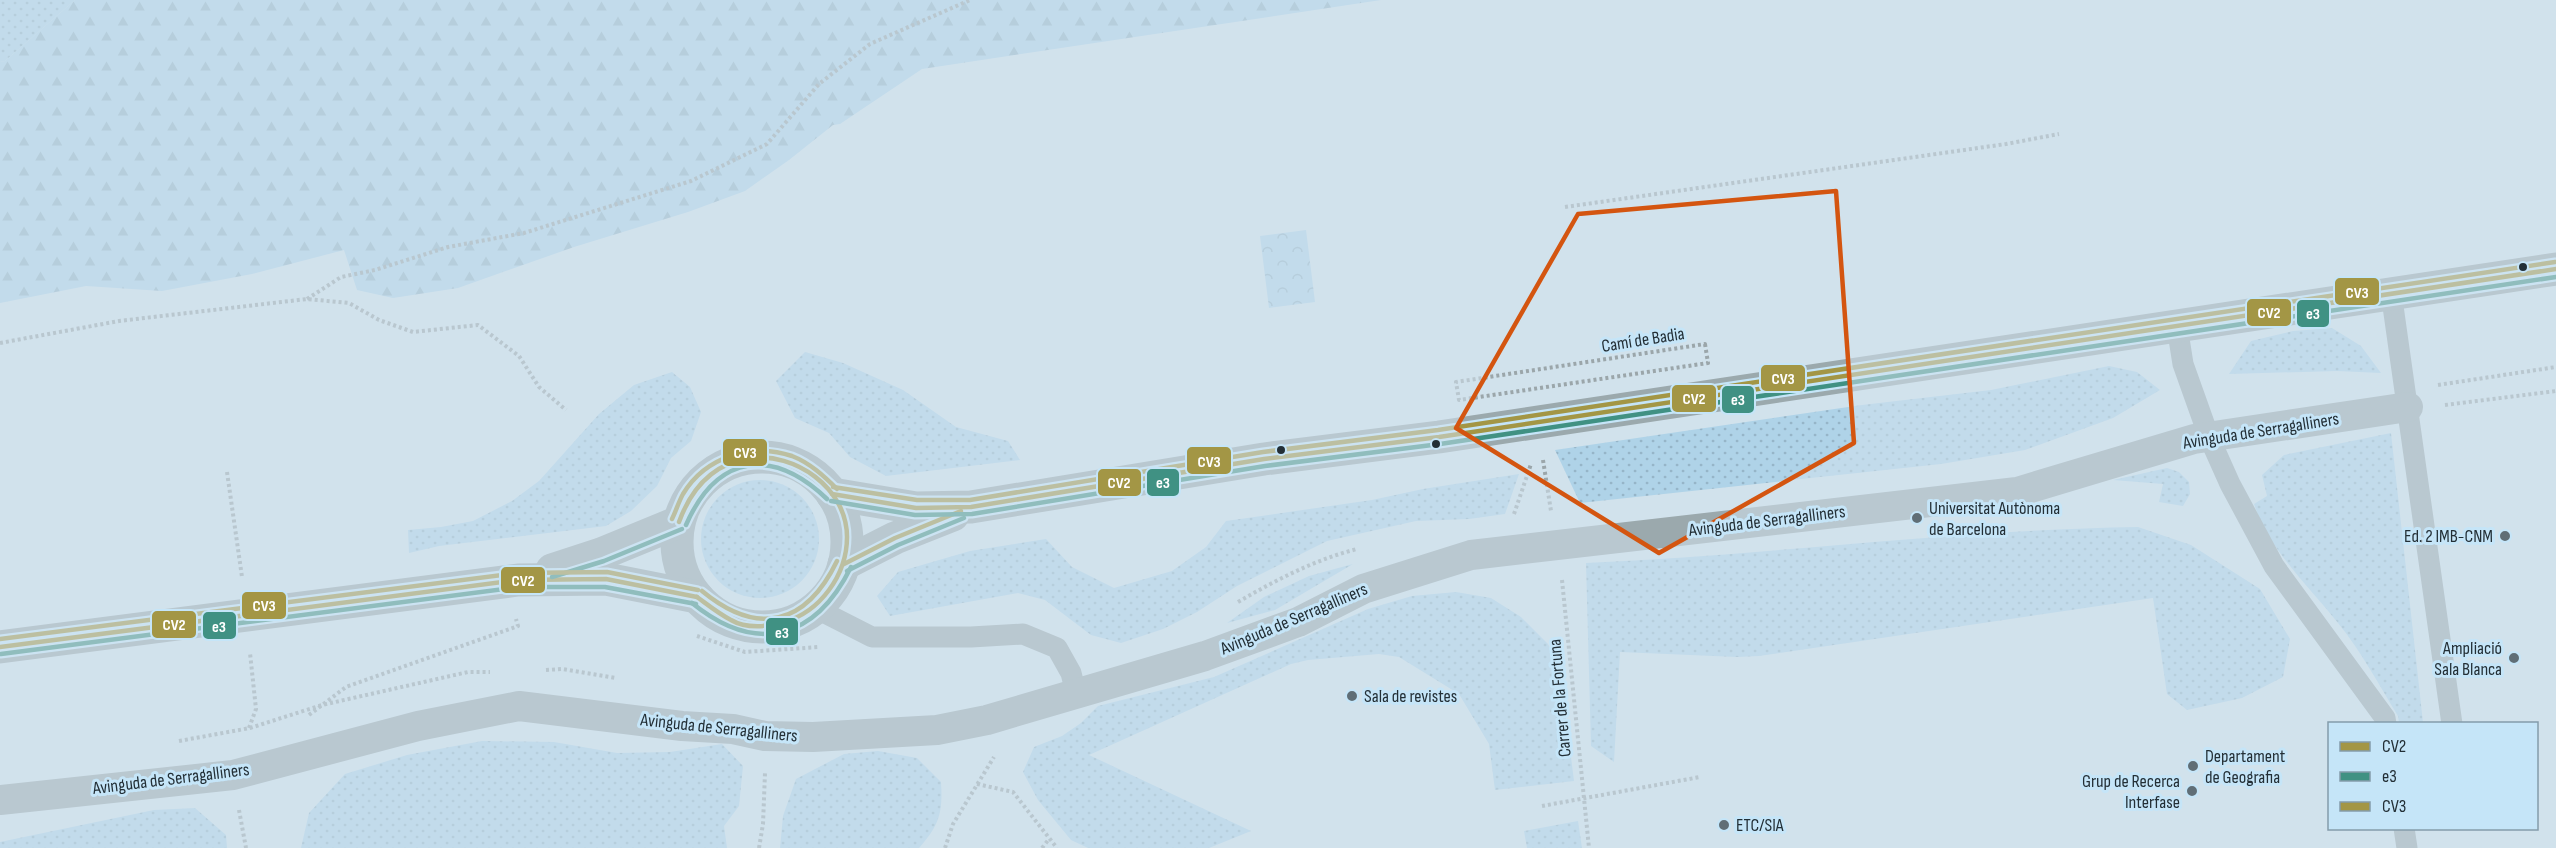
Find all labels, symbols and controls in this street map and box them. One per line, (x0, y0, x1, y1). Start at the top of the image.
unlabelled marker (2517, 261, 2529, 273)
line badge: CV3 (2334, 277, 2380, 306)
text: CV3 (2345, 284, 2369, 303)
line badge: CV2 (2246, 298, 2292, 327)
line badge: e3 (2296, 299, 2330, 328)
text: CV2 (2258, 304, 2280, 323)
text: e3 (2306, 305, 2320, 324)
street label: Camí de Badia (1600, 323, 1686, 357)
line badge: CV3 (1760, 364, 1806, 392)
text: CV3 (1771, 370, 1795, 389)
line badge: CV2 (1671, 384, 1717, 413)
line badge: e3 (1721, 385, 1755, 414)
text: CV2 (1683, 390, 1705, 409)
text: e3 (1731, 391, 1745, 410)
street label: Avinguda de Serragalliners (2181, 408, 2340, 454)
line badge: CV3 (722, 438, 768, 467)
unlabelled marker (1430, 438, 1442, 450)
text: CV3 (733, 444, 757, 463)
unlabelled marker (1275, 444, 1287, 456)
line badge: CV3 (1186, 446, 1232, 475)
text: CV3 (1197, 453, 1221, 472)
line badge: CV2 (1097, 468, 1142, 497)
line badge: e3 (1146, 468, 1180, 497)
text: CV2 (1108, 474, 1130, 493)
text: e3 (1156, 474, 1170, 493)
place label: Universitat Autònoma de Barcelona (1929, 498, 2060, 540)
street label: Avinguda de Serragalliners (1686, 501, 1847, 541)
marker: Universitat Autònoma de Barcelona (1910, 511, 1924, 525)
place label: Ed. 2 IMB-CNM (2404, 526, 2493, 547)
marker: Ed. 2 IMB-CNM (2498, 529, 2512, 543)
line badge: CV2 (500, 566, 546, 594)
text: CV2 (512, 572, 534, 591)
street label: Avinguda de Serragalliners (1216, 579, 1371, 660)
line badge: CV3 (241, 591, 287, 620)
text: CV3 (252, 597, 276, 616)
line badge: CV2 (151, 610, 197, 639)
line badge: e3 (202, 611, 237, 640)
text: CV2 (163, 616, 185, 635)
line badge: e3 (765, 617, 799, 646)
text: e3 (212, 618, 226, 637)
text: e3 (775, 624, 789, 643)
street label: Carrer de la Fortuna (1544, 638, 1576, 758)
place label: Ampliació Sala Blanca (2434, 638, 2502, 680)
marker: Ampliació Sala Blanca (2507, 651, 2521, 665)
place label: Sala de revistes (1364, 686, 1457, 707)
marker: Sala de revistes (1345, 689, 1359, 703)
street label: Avinguda de Serragalliners (639, 709, 798, 747)
legend (2328, 722, 2538, 830)
text: CV2 (2382, 736, 2406, 757)
place label: Departament de Geografia (2205, 746, 2286, 788)
street label: Avinguda de Serragalliners (90, 759, 251, 799)
marker: Departament de Geografia (2186, 759, 2200, 773)
text: e3 (2382, 766, 2397, 787)
place label: Grup de Recerca Interfase (2082, 771, 2180, 813)
marker: Grup de Recerca Interfase (2185, 784, 2199, 798)
text: CV3 (2382, 796, 2406, 817)
place label: ETC/SIA (1736, 815, 1784, 836)
marker: ETC/SIA (1717, 818, 1731, 832)

